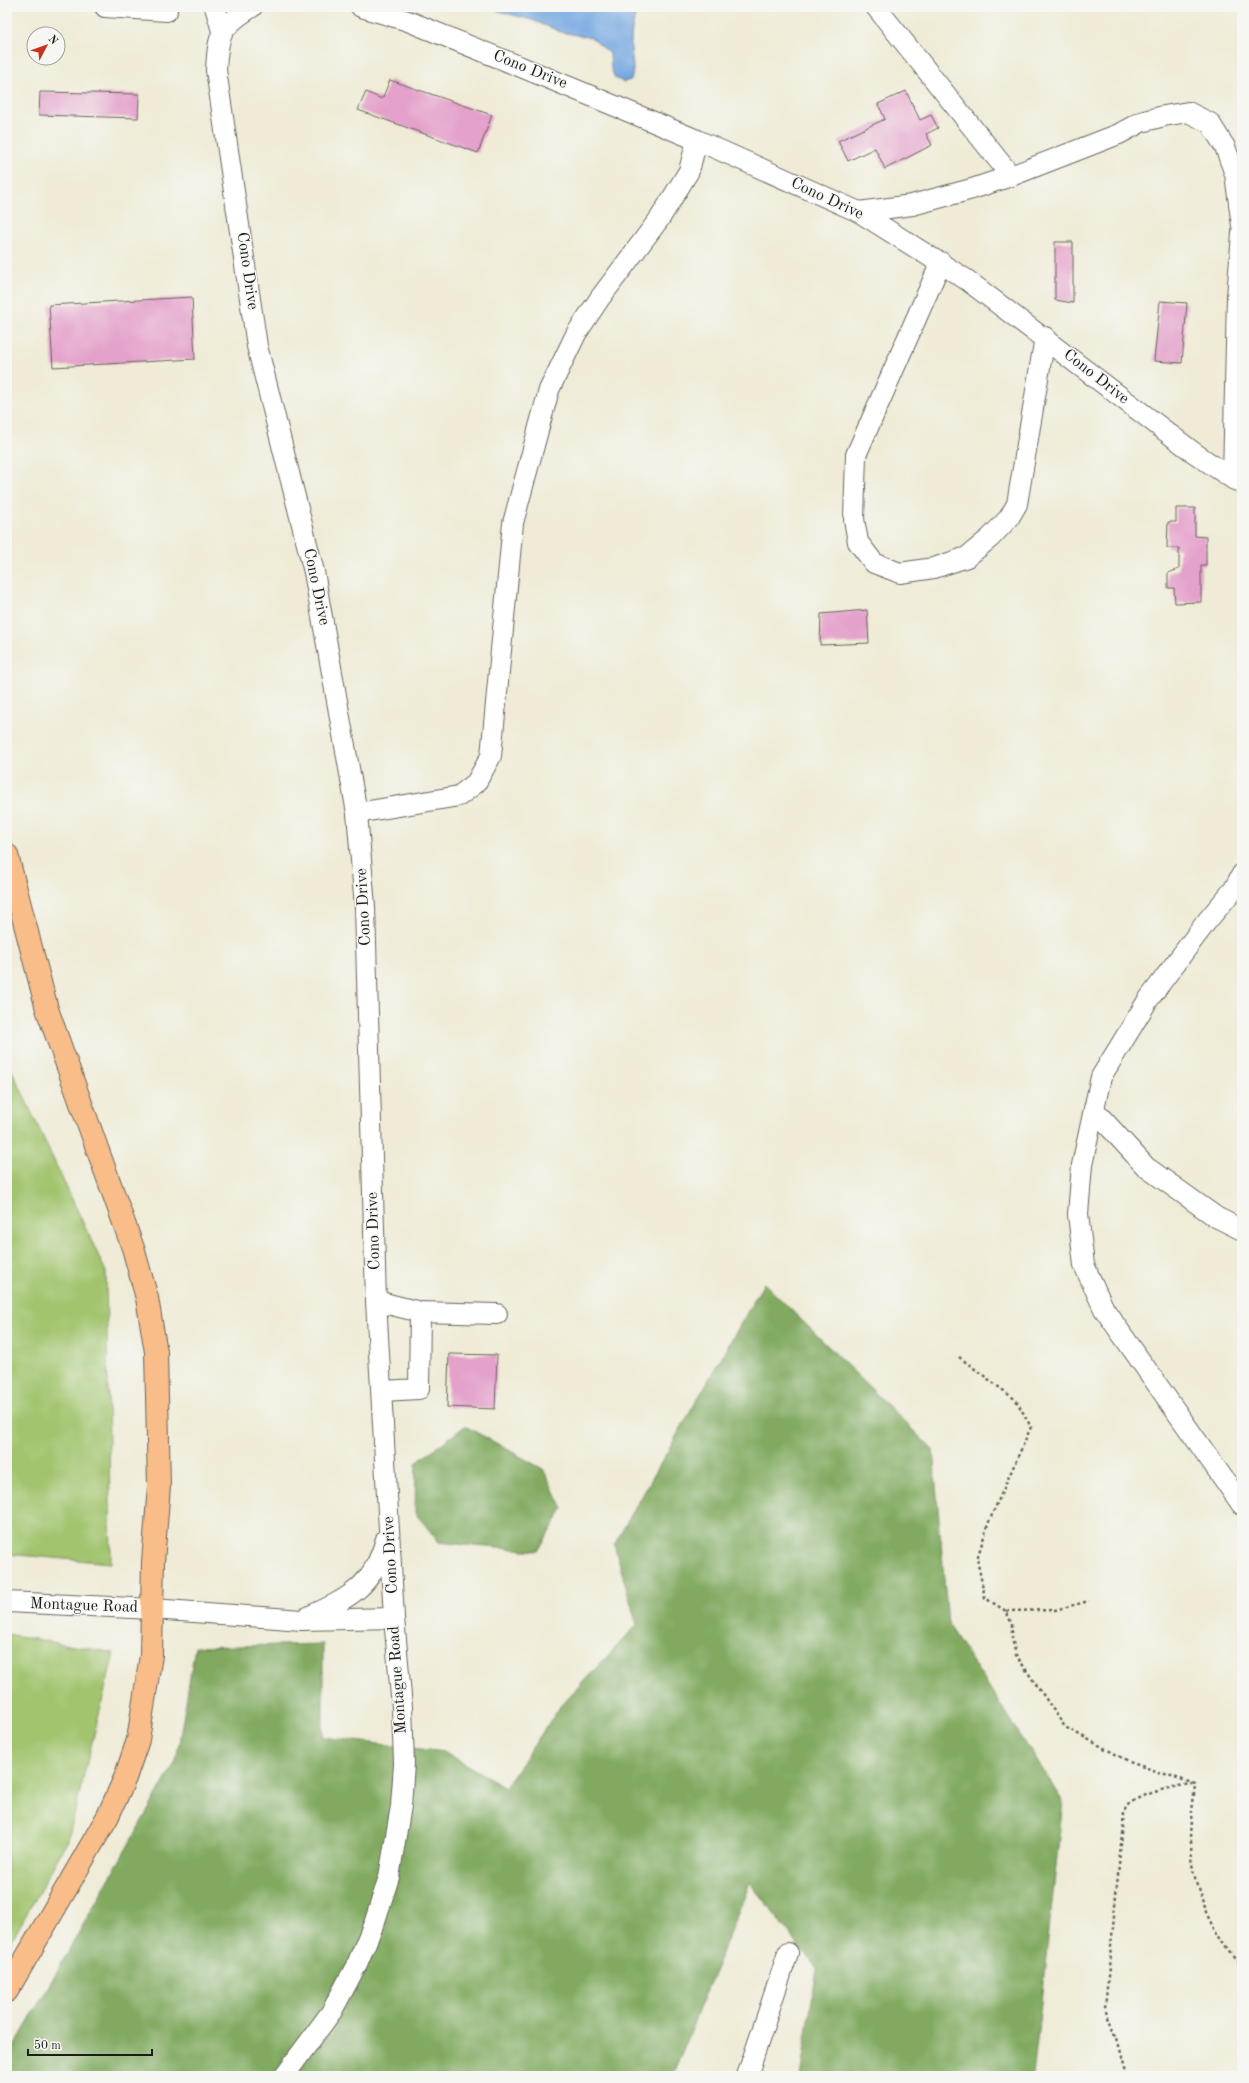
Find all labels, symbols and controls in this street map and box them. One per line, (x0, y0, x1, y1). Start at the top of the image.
north arrow (26, 26, 66, 66)
text: N (46, 34, 60, 48)
street label: Cono Drive (491, 48, 569, 92)
street label: Cono Drive (788, 175, 866, 223)
street label: Cono Drive (234, 231, 260, 311)
street label: Cono Drive (1060, 347, 1132, 407)
street label: Cono Drive (300, 547, 332, 627)
street label: Cono Drive (354, 868, 374, 946)
street label: Cono Drive (365, 1192, 383, 1270)
street label: Cono Drive (381, 1516, 401, 1594)
street label: Montague Road (30, 1596, 138, 1616)
street label: Montague Road (386, 1625, 410, 1735)
scale bar (28, 2031, 152, 2057)
text: 50 m (34, 2039, 61, 2052)

